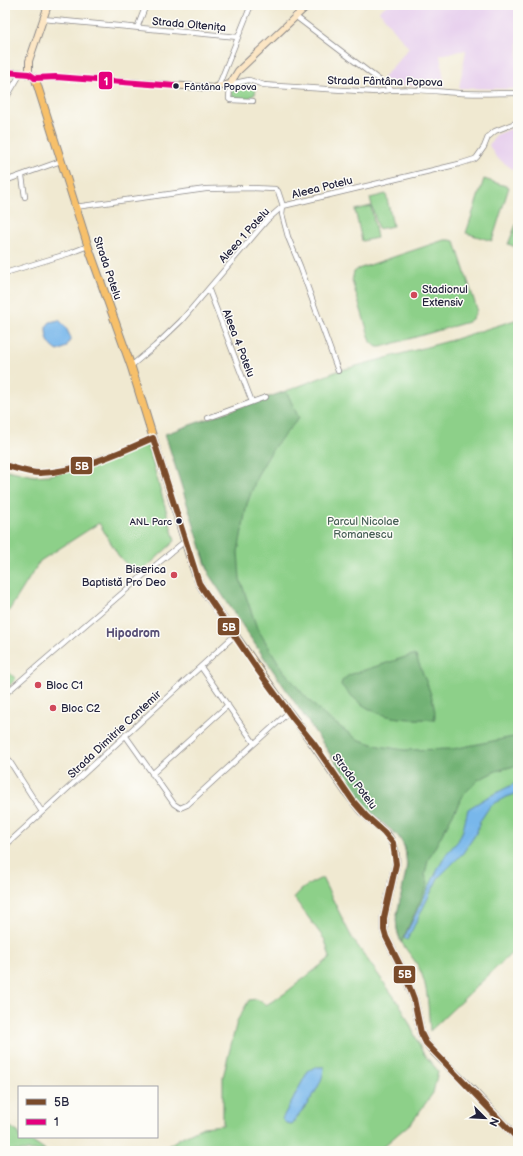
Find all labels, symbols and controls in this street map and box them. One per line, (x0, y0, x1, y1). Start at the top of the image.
street label: Strada Oltenița (151, 15, 227, 34)
line badge: 1 (98, 71, 113, 90)
street label: Strada Fântâna Popova (327, 74, 443, 89)
text: 1 (104, 75, 108, 88)
marker: Fântâna Popova (171, 81, 181, 91)
place label: Fântâna Popova (184, 81, 257, 93)
street label: Aleea Potelu (290, 174, 354, 201)
street label: Aleea 1 Potelu (216, 205, 272, 265)
street label: Strada Potelu (91, 235, 124, 302)
place label: Stadionul Extensiv (422, 283, 468, 309)
marker: Stadionul Extensiv (409, 290, 419, 300)
street label: Aleea 4 Potelu (220, 307, 257, 379)
line badge: 5B (70, 456, 93, 475)
text: 5B (75, 460, 89, 473)
park label: Parcul Nicolae Romanescu (327, 515, 399, 541)
place label: ANL Parc (130, 516, 172, 528)
marker: ANL Parc (174, 516, 184, 526)
place label: Biserica Baptistă Pro Deo (82, 563, 166, 589)
marker: Biserica Baptistă Pro Deo (169, 570, 179, 580)
line badge: 5B (217, 617, 240, 636)
text: 5B (222, 621, 236, 634)
district label: Hipodrom (106, 626, 160, 641)
place label: Bloc C1 (46, 679, 83, 692)
marker: Bloc C1 (33, 680, 43, 690)
street label: Strada Dimitrie Cantemir (65, 687, 164, 781)
place label: Bloc C2 (61, 702, 101, 715)
marker: Bloc C2 (48, 703, 58, 713)
street label: Strada Potelu (329, 751, 380, 812)
line badge: 5B (393, 965, 416, 984)
text: 5B (398, 968, 412, 981)
legend (18, 1086, 158, 1138)
text: 5B (54, 1095, 69, 1110)
north arrow (465, 1098, 505, 1138)
text: 1 (54, 1115, 59, 1130)
text: N (486, 1115, 501, 1128)

